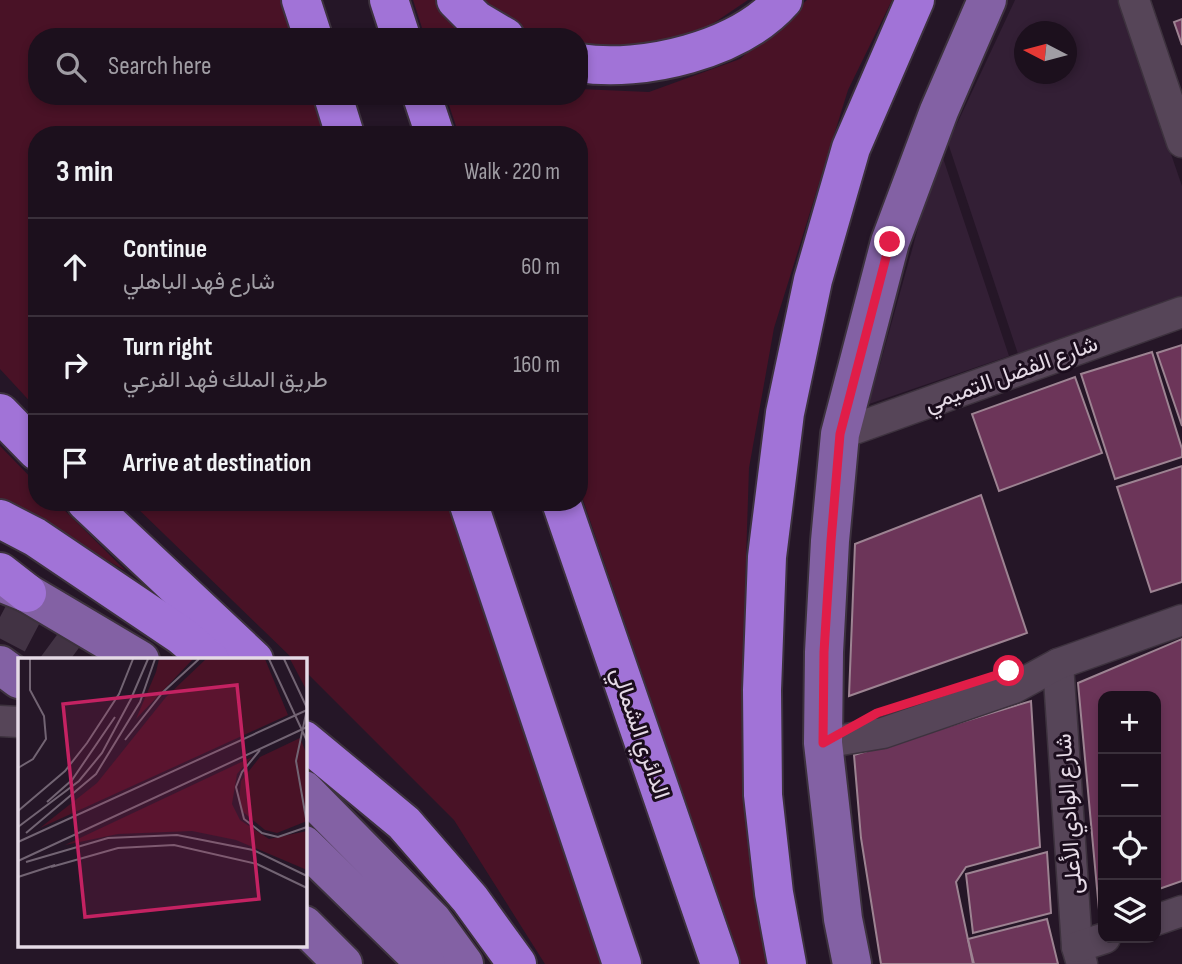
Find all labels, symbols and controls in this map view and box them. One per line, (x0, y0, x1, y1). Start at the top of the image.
north arrow (1014, 21, 1077, 84)
search box (28, 28, 588, 105)
icon: search (52, 48, 90, 86)
text: Search here (108, 51, 211, 82)
text: 3 min (56, 154, 113, 190)
text: Walk · 220 m (464, 158, 560, 186)
route end (874, 226, 905, 257)
text: Continue (123, 234, 207, 265)
icon: ahead (56, 248, 94, 286)
text: 60 m (521, 253, 560, 281)
text: شارع فهد الباهلي (123, 268, 275, 296)
street label: شارع الفضل التميمي (921, 330, 1103, 422)
text: Turn right (123, 332, 212, 363)
icon: right (56, 346, 94, 384)
text: 160 m (513, 351, 560, 379)
text: طريق الملك فهد الفرعي (123, 366, 328, 394)
icon: arrive (56, 444, 94, 482)
text: Arrive at destination (123, 448, 311, 479)
route start (993, 655, 1024, 686)
inset map (18, 658, 306, 946)
street label: الدائري الشمالي (601, 664, 676, 804)
map controls (1098, 691, 1161, 943)
button: + (1098, 691, 1161, 754)
street label: شارع الوادي الأعلى (1049, 732, 1093, 895)
button: − (1098, 754, 1161, 817)
button: locate (1098, 817, 1161, 880)
button: layers (1098, 880, 1161, 943)

